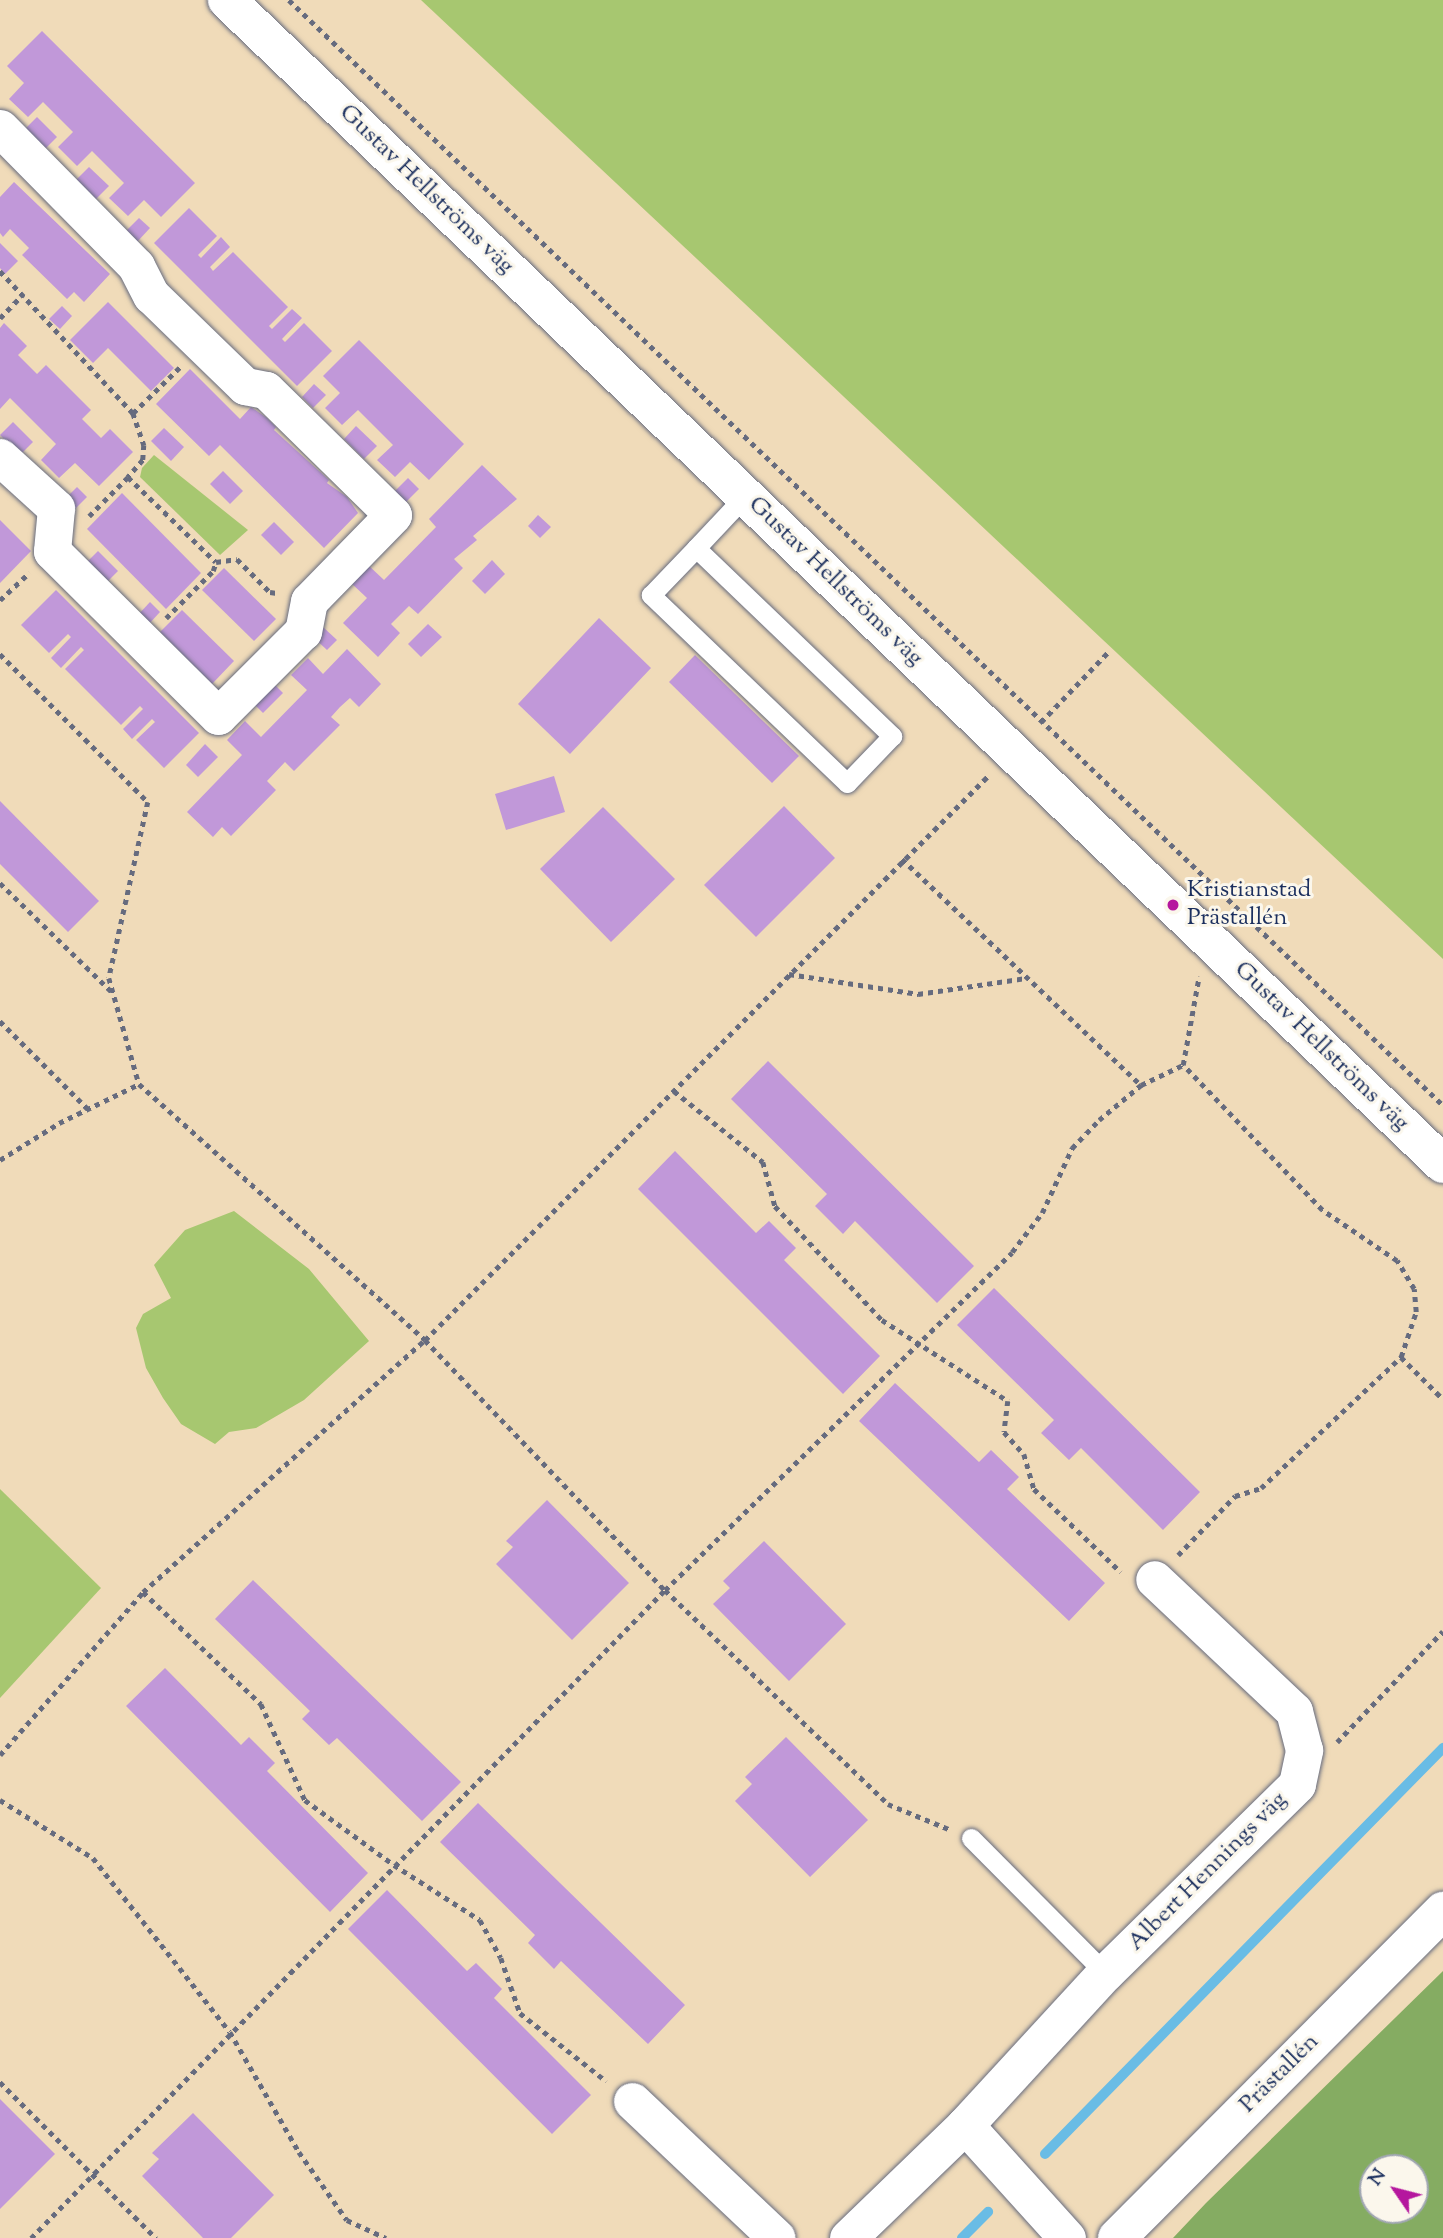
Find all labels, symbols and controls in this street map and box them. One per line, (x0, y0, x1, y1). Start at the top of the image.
street label: Gustav Hellströms väg (333, 99, 519, 281)
street label: Gustav Hellströms väg (742, 491, 928, 673)
place label: Kristianstad Prästallén (1187, 877, 1311, 933)
marker: Kristianstad Prästallén (1165, 897, 1181, 913)
street label: Gustav Hellströms väg (1228, 956, 1414, 1138)
street label: Albert Hennings väg (1122, 1786, 1294, 1958)
street label: Prästallén (1234, 2028, 1326, 2120)
north arrow (1359, 2154, 1429, 2224)
text: N (1363, 2164, 1393, 2192)

